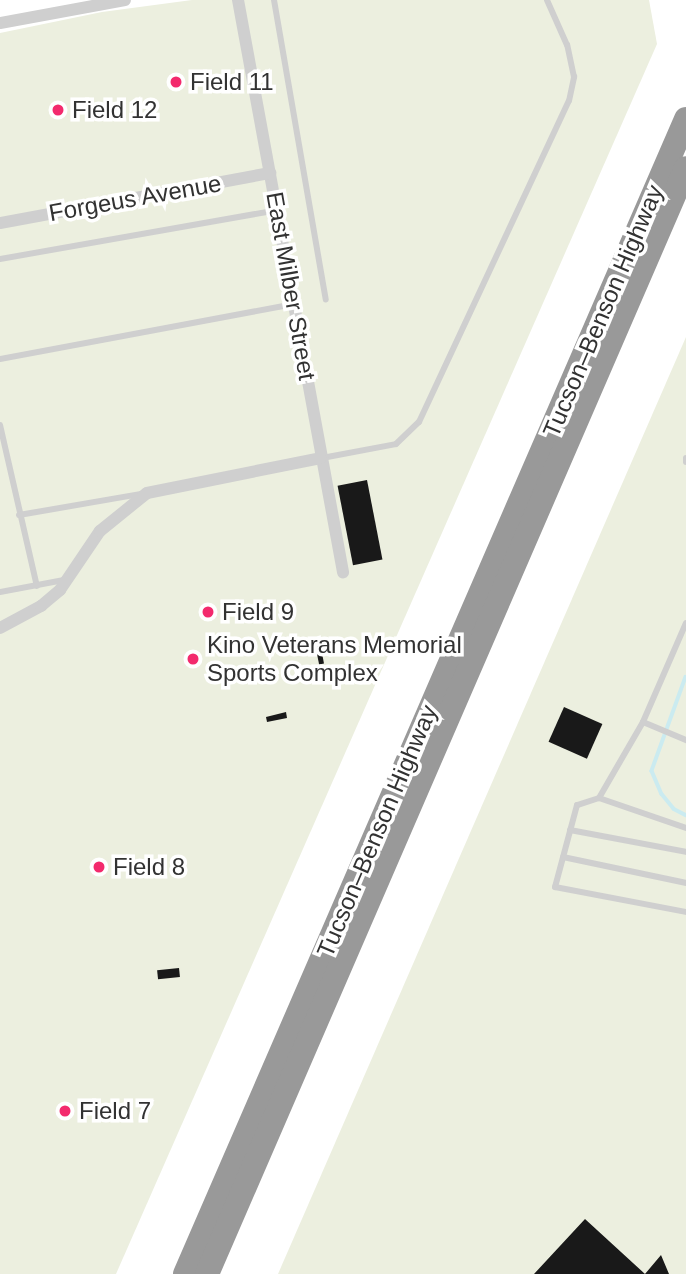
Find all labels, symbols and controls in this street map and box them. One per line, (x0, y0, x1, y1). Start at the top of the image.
place label: Field 11 (190, 68, 274, 96)
marker: Field 11 (168, 74, 184, 90)
place label: Field 12 (72, 96, 157, 124)
marker: Field 12 (50, 102, 66, 118)
street label: Forgeus Avenue (46, 169, 224, 227)
street label: Tucson–Benson Highway (537, 181, 669, 441)
street label: East Milber Street (260, 190, 322, 382)
place label: Field 9 (222, 598, 294, 626)
marker: Field 9 (200, 604, 216, 620)
place label: Kino Veterans Memorial Sports Complex (207, 631, 462, 687)
marker: Kino Veterans Memorial Sports Complex (185, 651, 201, 667)
street label: Tucson–Benson Highway (311, 701, 443, 961)
place label: Field 8 (113, 853, 185, 881)
marker: Field 8 (91, 859, 107, 875)
place label: Field 7 (79, 1097, 151, 1125)
marker: Field 7 (57, 1103, 73, 1119)

